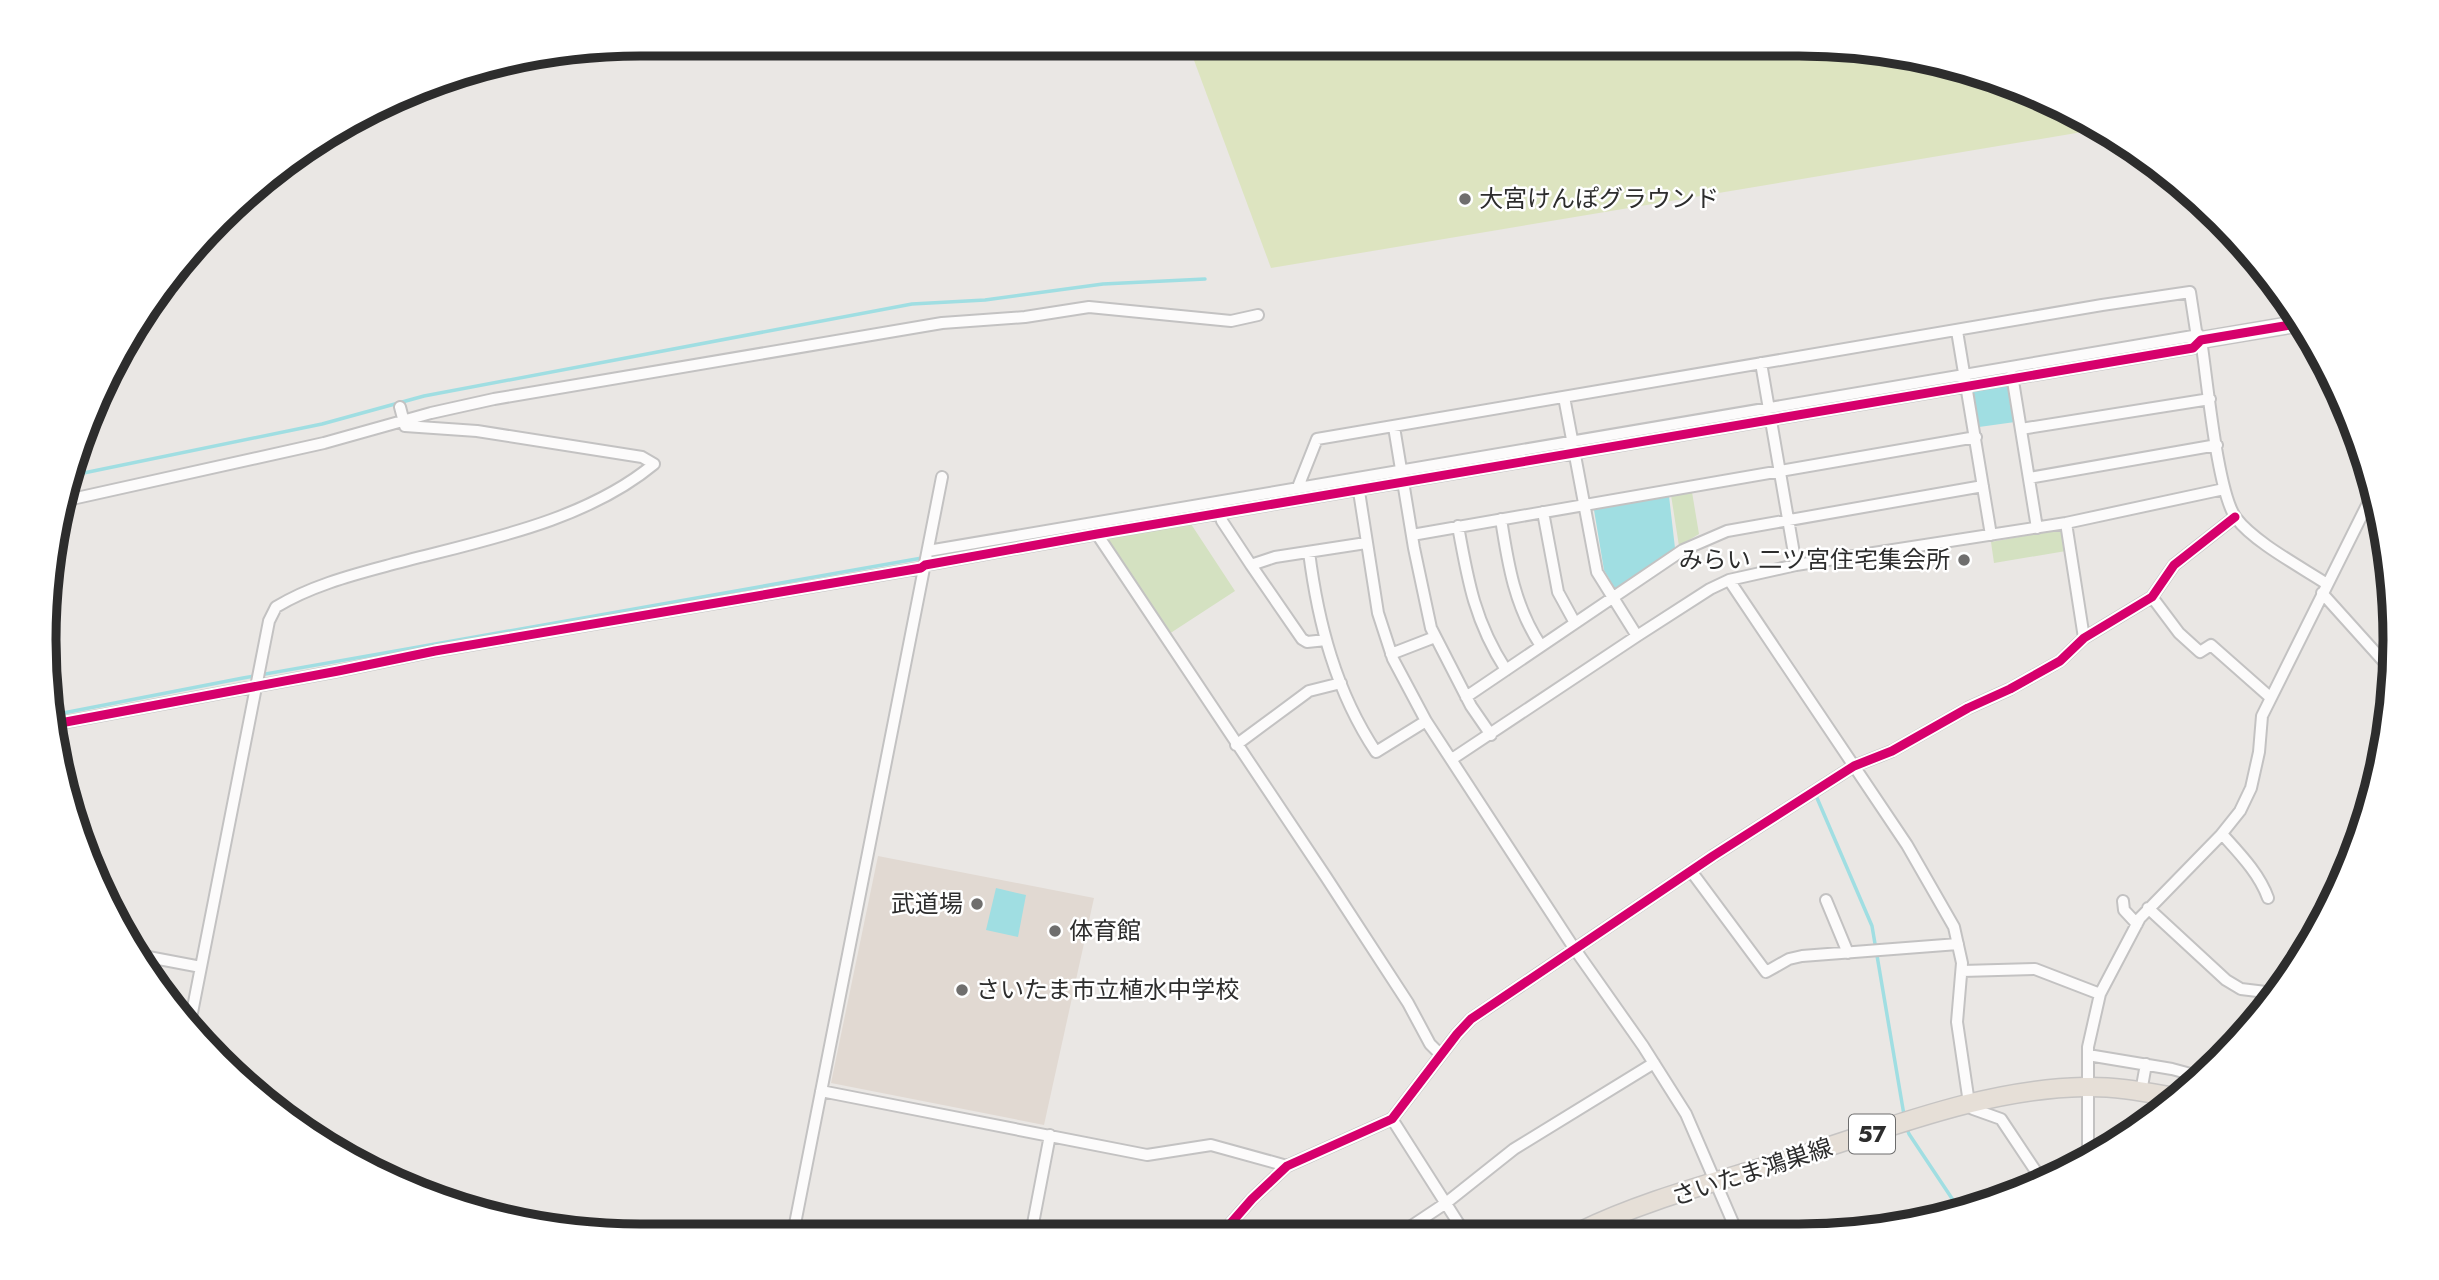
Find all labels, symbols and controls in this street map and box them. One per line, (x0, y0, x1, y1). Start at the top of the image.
place label: 大宮けんぽグラウンド (1479, 181, 1719, 216)
marker: 大宮けんぽグラウンド (1457, 191, 1473, 207)
place label: みらい 二ツ宮住宅集会所 (1679, 542, 1950, 577)
marker: みらい 二ツ宮住宅集会所 (1956, 552, 1972, 568)
place label: 武道場 (891, 886, 963, 921)
marker: 武道場 (969, 896, 985, 912)
place label: 体育館 (1069, 913, 1141, 948)
marker: 体育館 (1047, 923, 1063, 939)
place label: さいたま市立植水中学校 (976, 972, 1239, 1007)
marker: さいたま市立植水中学校 (954, 982, 970, 998)
road number: 57 (1849, 1114, 1895, 1154)
street label: さいたま鴻巣線 (1667, 1129, 1837, 1214)

